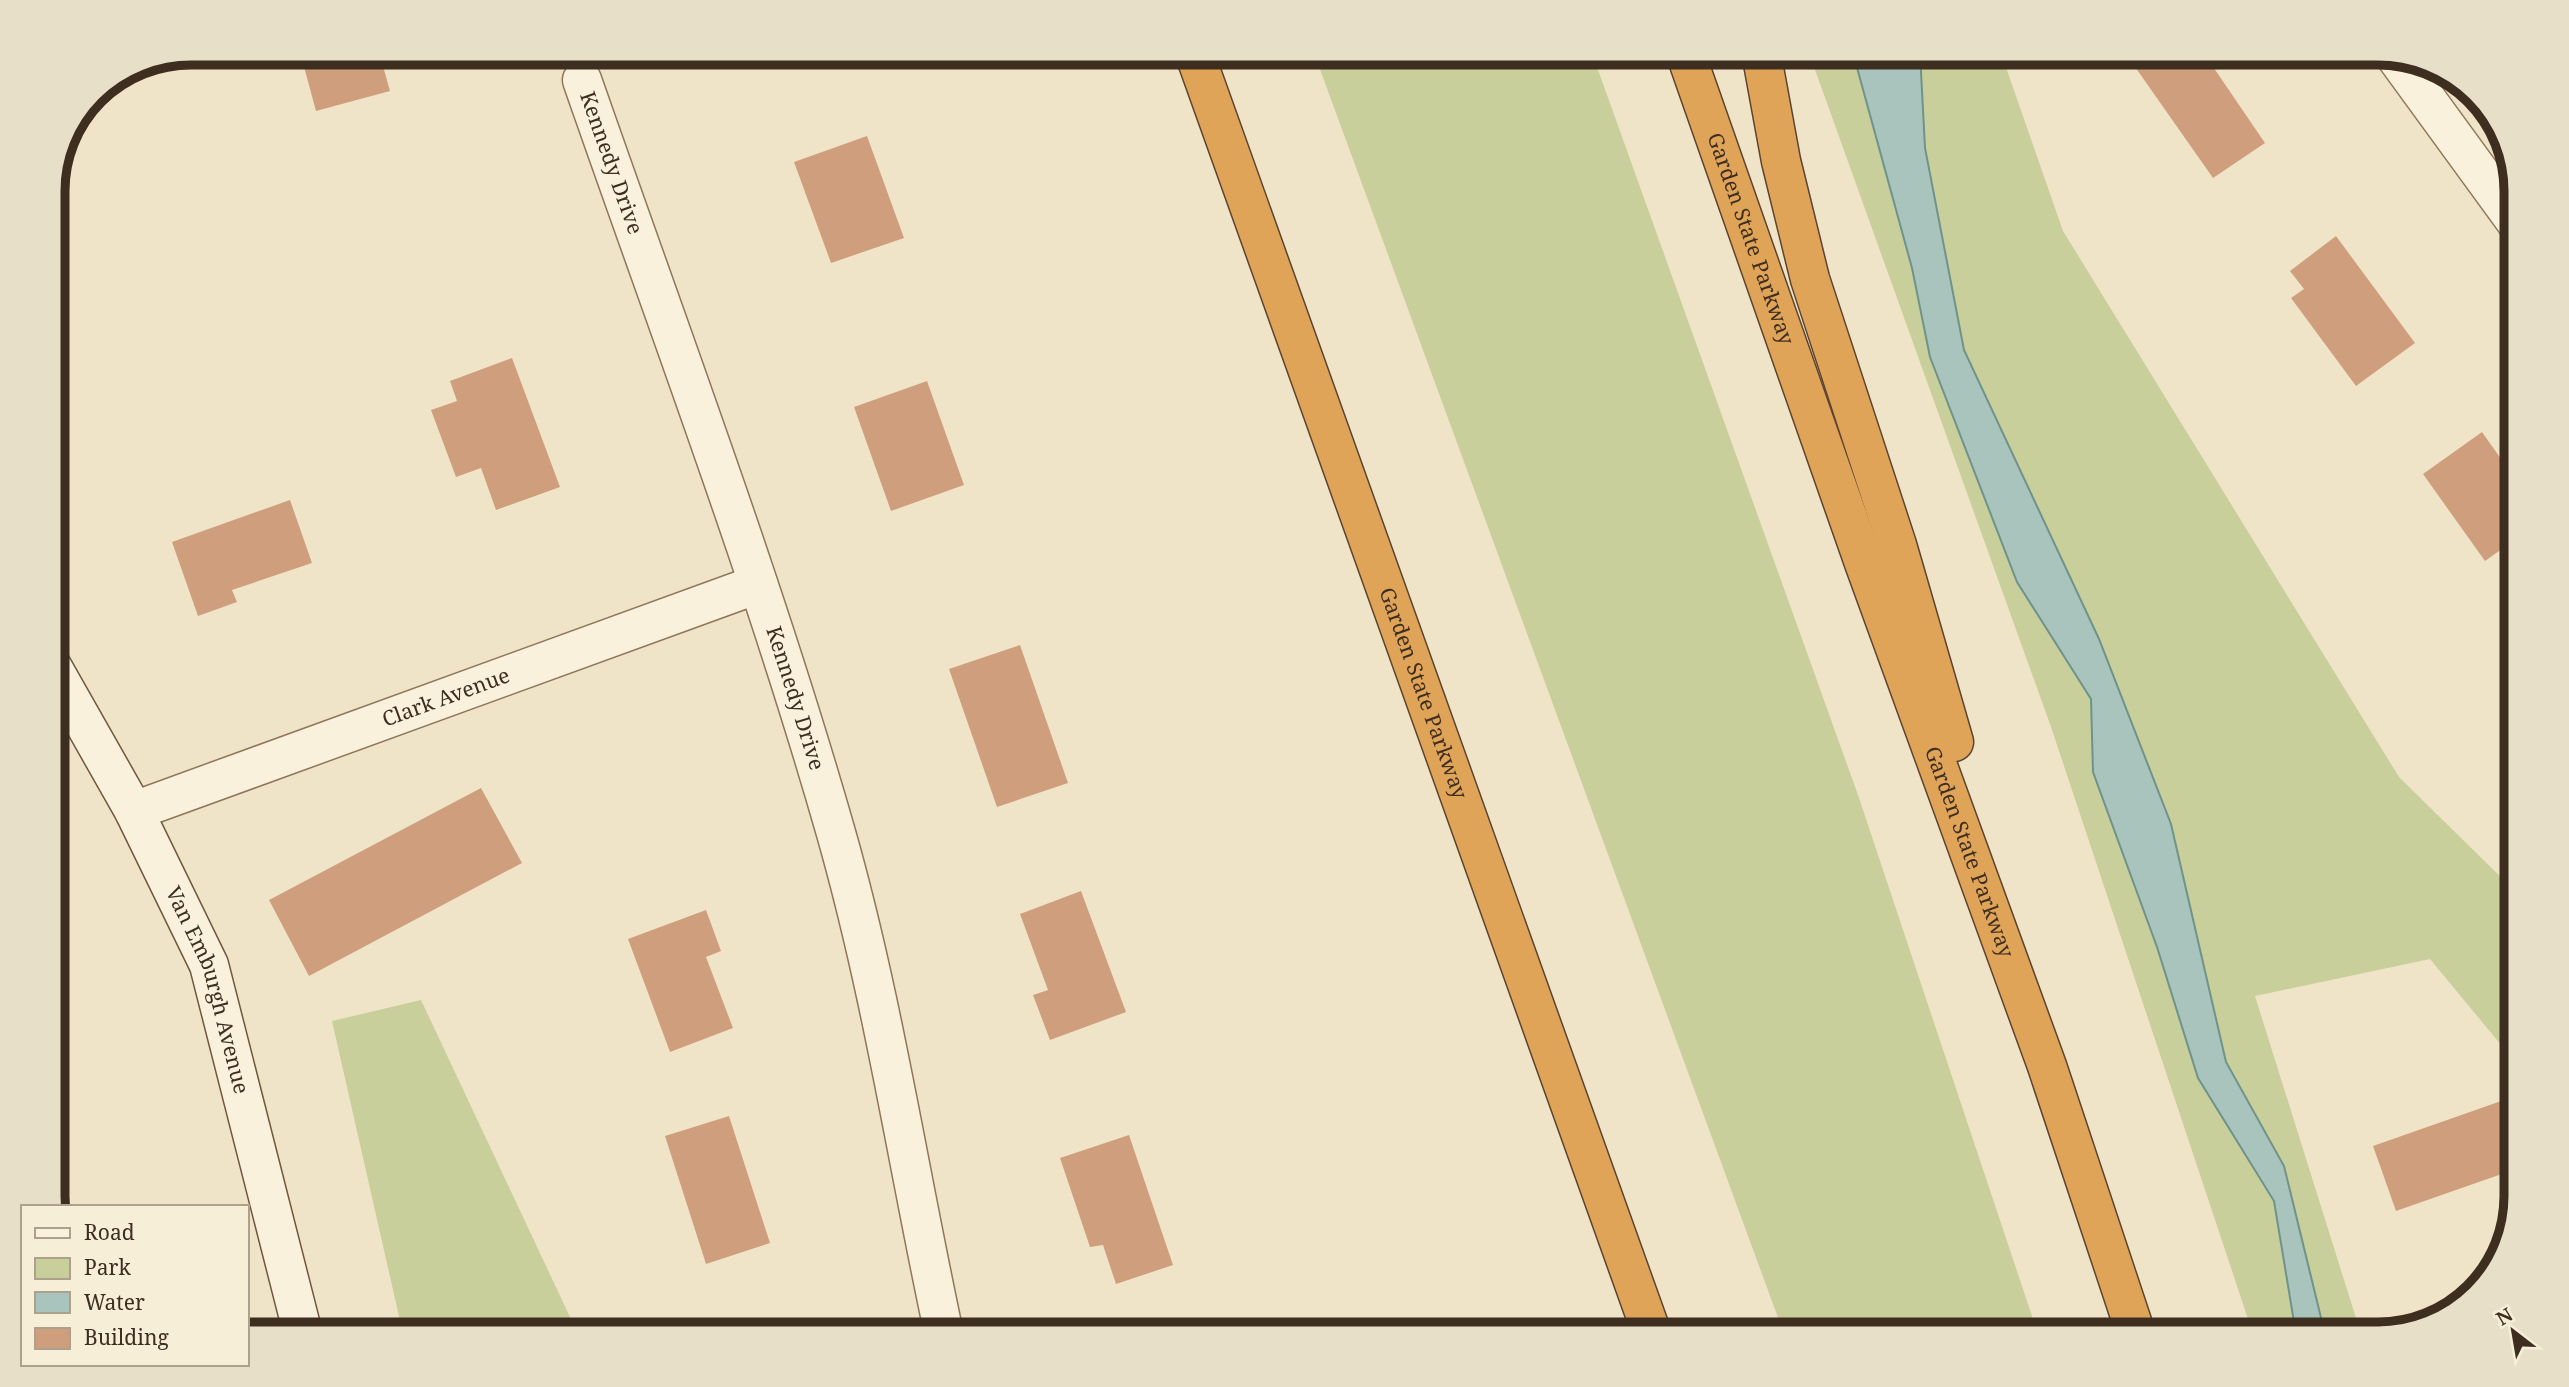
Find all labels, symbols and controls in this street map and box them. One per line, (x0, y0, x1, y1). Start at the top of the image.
street label: Kennedy Drive (574, 88, 650, 238)
street label: Garden State Parkway (1701, 129, 1801, 348)
street label: Garden State Parkway (1373, 583, 1475, 803)
street label: Kennedy Drive (760, 622, 832, 773)
street label: Clark Avenue (378, 660, 513, 733)
street label: Garden State Parkway (1919, 742, 2021, 961)
street label: Van Emburgh Avenue (160, 881, 256, 1097)
legend (21, 1205, 248, 1366)
text: Road (84, 1218, 135, 1246)
text: Park (84, 1253, 131, 1281)
text: Water (84, 1288, 145, 1316)
north arrow (2478, 1296, 2548, 1366)
text: N (2491, 1301, 2517, 1331)
text: Building (84, 1323, 169, 1351)

